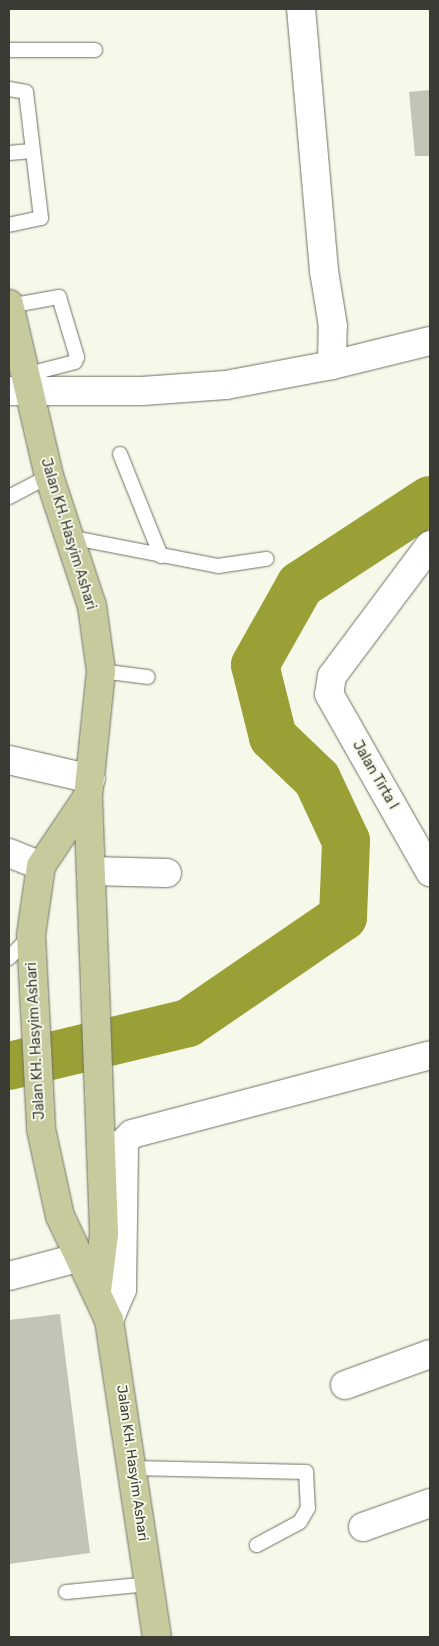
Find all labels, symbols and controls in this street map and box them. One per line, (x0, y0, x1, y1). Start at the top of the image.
street label: Jalan KH. Hasyim Ashari (37, 456, 99, 612)
street label: Jalan Tirta I (349, 738, 401, 812)
street label: Jalan KH. Hasyim Ashari (23, 962, 49, 1120)
street label: Jalan KH. Hasyim Ashari (113, 1384, 151, 1542)

